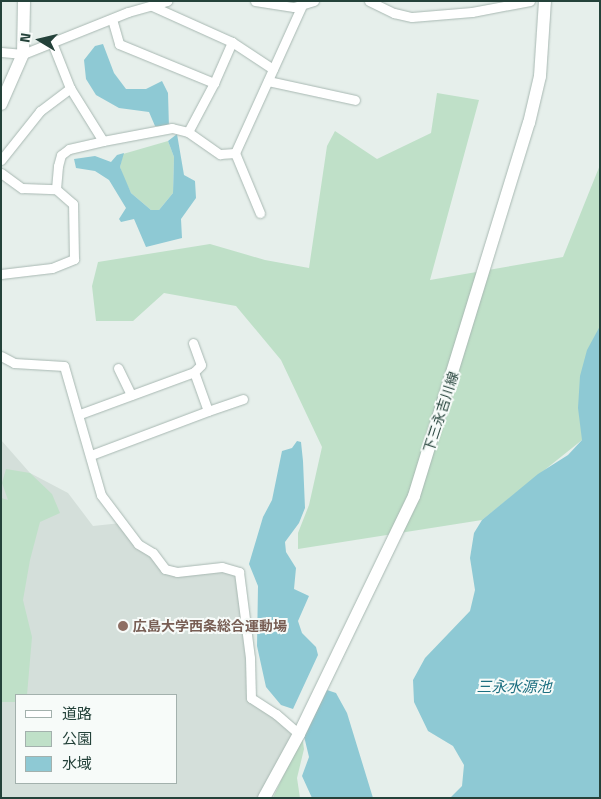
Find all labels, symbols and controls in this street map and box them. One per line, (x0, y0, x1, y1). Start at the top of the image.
north arrow (15, 15, 65, 65)
text: N (14, 31, 36, 44)
street label: 下三永吉川線 (420, 369, 462, 455)
place label: 広島大学西条総合運動場 (133, 618, 287, 634)
marker: 広島大学西条総合運動場 (117, 620, 129, 632)
water label: 三永水源池 (477, 678, 551, 696)
legend (15, 694, 178, 784)
text: 道路 (62, 702, 92, 725)
text: 公園 (62, 727, 92, 750)
text: 水域 (62, 752, 92, 775)

